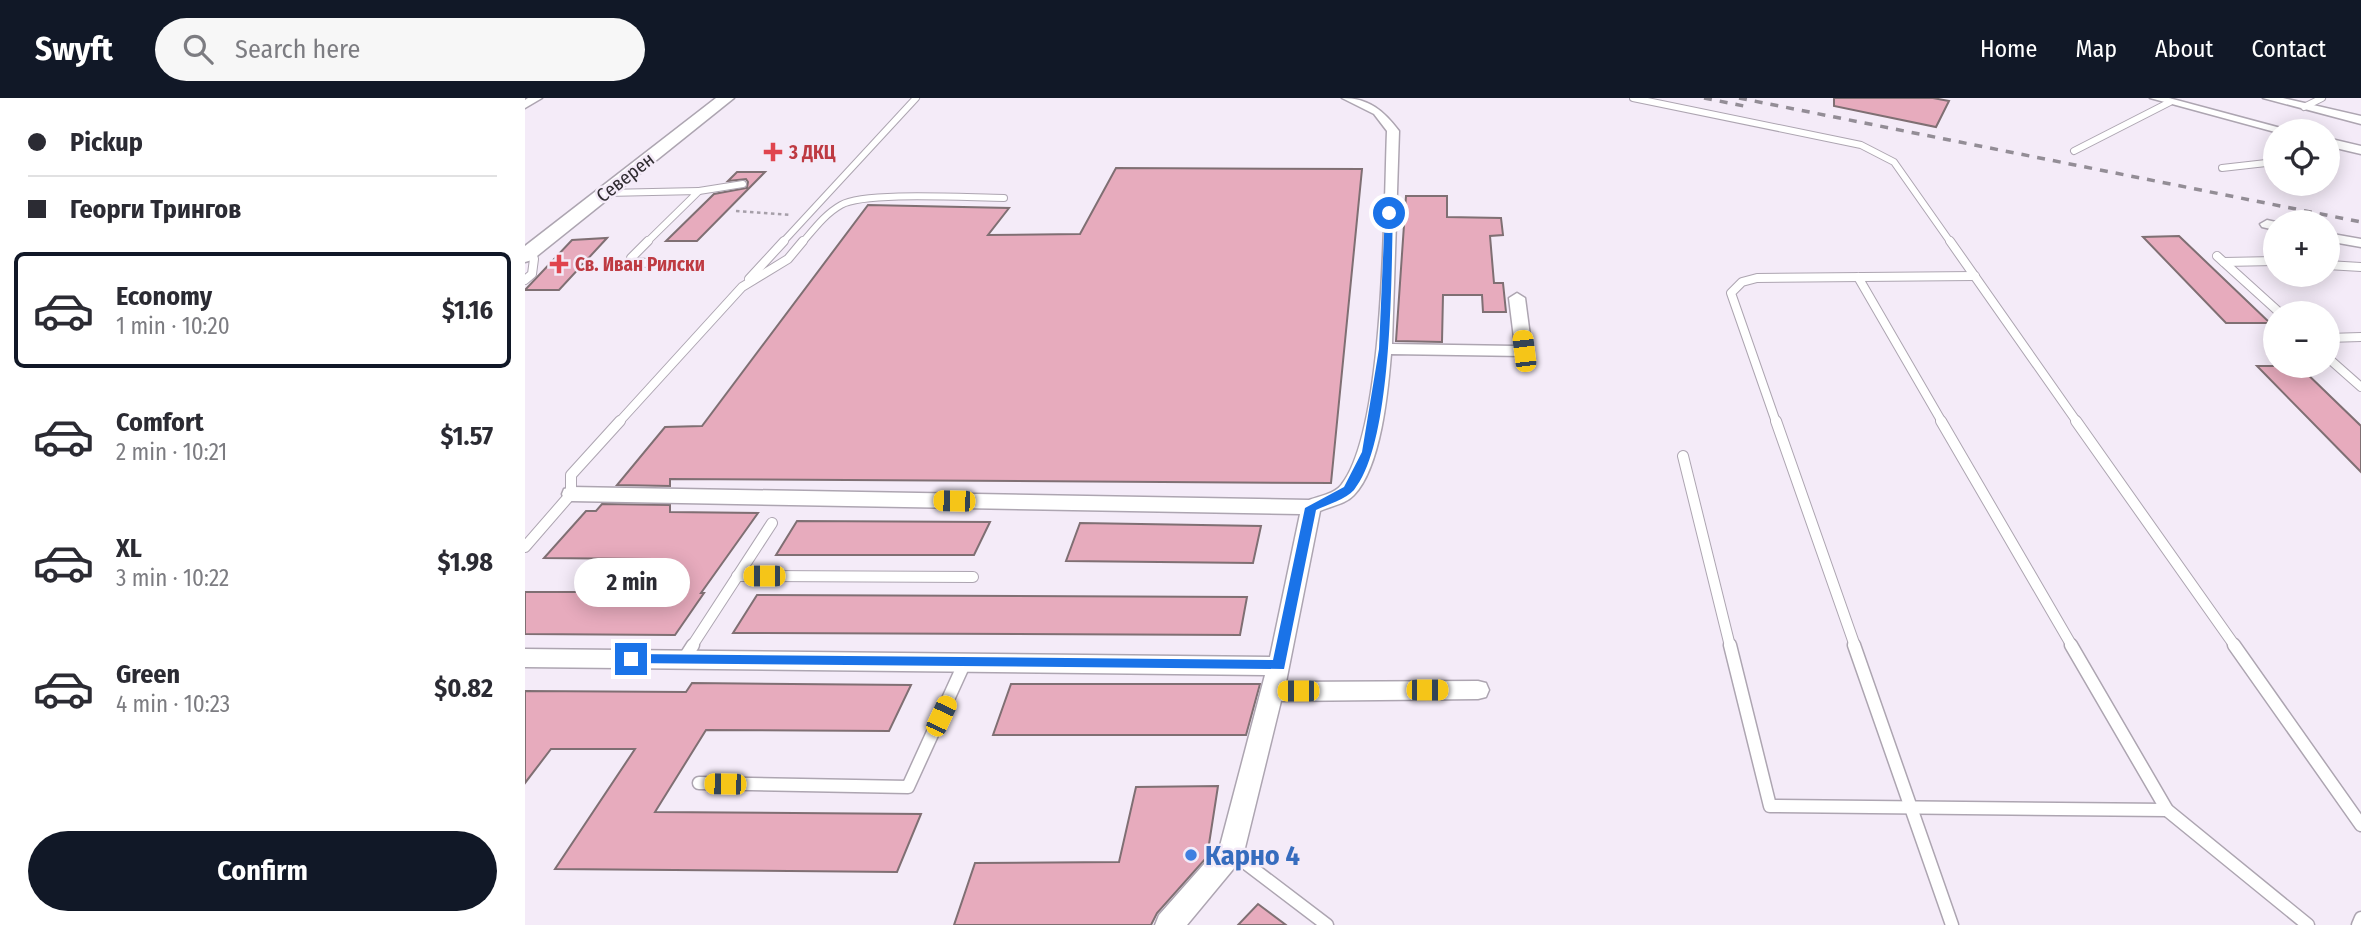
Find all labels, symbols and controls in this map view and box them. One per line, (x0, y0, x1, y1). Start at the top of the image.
search box (155, 18, 645, 81)
text: Swyft (35, 29, 113, 69)
icon: search (179, 30, 217, 68)
text: Search here (235, 34, 360, 65)
text: Home (1980, 35, 2037, 63)
text: Map (2075, 35, 2117, 63)
text: About (2155, 35, 2213, 63)
text: Contact (2251, 35, 2326, 63)
map controls (2263, 119, 2340, 378)
button: locate (2263, 119, 2340, 196)
text: Pickup (70, 127, 143, 158)
place label: 3 ДКЦ (788, 141, 836, 164)
marker: 3 ДКЦ (763, 142, 783, 162)
street label: Северен (592, 148, 659, 207)
text: Георги Трингов (70, 194, 241, 225)
route start (1373, 197, 1405, 229)
button: + (2263, 210, 2340, 287)
place label: Св. Иван Рилски (575, 253, 705, 276)
marker: Св. Иван Рилски (549, 254, 569, 274)
icon: car (32, 279, 95, 342)
text: Economy (116, 281, 212, 312)
text: $1.16 (442, 295, 493, 326)
button: − (2263, 301, 2340, 378)
text: 1 min · 10:20 (116, 312, 230, 340)
car (1512, 329, 1537, 373)
icon: car (32, 405, 95, 468)
text: Comfort (116, 407, 204, 438)
text: $1.57 (441, 421, 493, 452)
text: 2 min · 10:21 (116, 438, 227, 466)
car (933, 490, 976, 512)
icon: car (32, 531, 95, 594)
text: XL (116, 533, 142, 564)
text: $1.98 (437, 547, 493, 578)
callout: 2 min (573, 558, 689, 606)
text: 3 min · 10:22 (116, 564, 229, 592)
car (744, 566, 786, 587)
text: 2 min (607, 568, 658, 596)
route end (615, 643, 647, 675)
icon: car (32, 657, 95, 720)
text: Green (116, 659, 180, 690)
text: $0.82 (434, 673, 493, 704)
car (1407, 680, 1449, 701)
car (1278, 681, 1320, 702)
text: 4 min · 10:23 (116, 690, 230, 718)
car (923, 693, 960, 739)
car (704, 773, 747, 795)
button: Confirm (28, 831, 497, 911)
place label: Карно 4 (1205, 839, 1300, 872)
marker: Карно 4 (1183, 847, 1199, 863)

